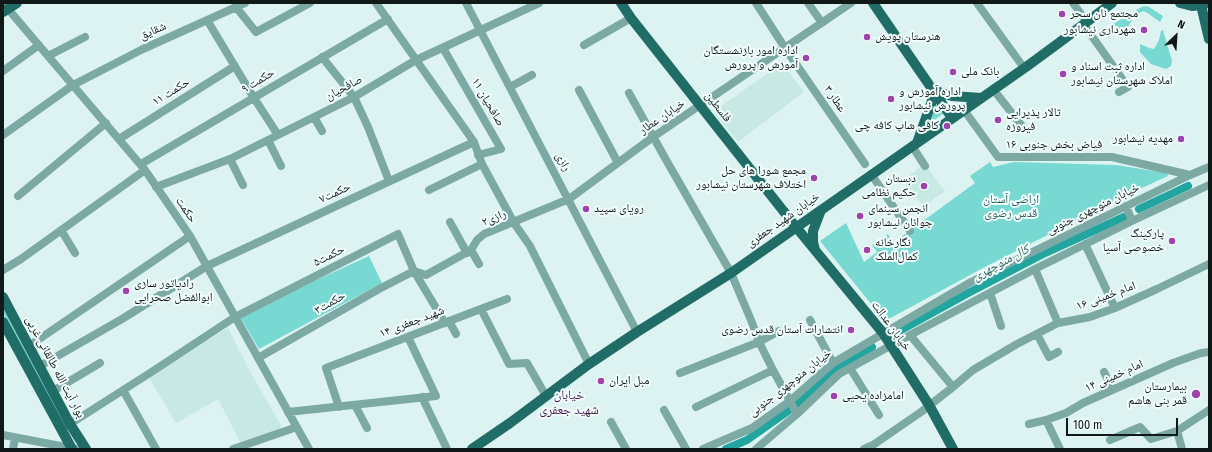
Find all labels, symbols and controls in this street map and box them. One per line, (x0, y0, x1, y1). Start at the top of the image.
place label: مجتمع نان سحر (1070, 7, 1138, 21)
marker: مجتمع نان سحر (1057, 9, 1067, 19)
north arrow (1156, 16, 1196, 56)
text: N (1176, 17, 1187, 32)
street label: شقایق (138, 19, 168, 43)
place label: شهرداری نیشابور (1064, 23, 1136, 37)
marker: شهرداری نیشابور (1139, 25, 1149, 35)
place label: هنرستان پویش (875, 30, 941, 44)
marker: هنرستان پویش (862, 32, 872, 42)
place label: اداره امور بازنشستگان آموزش و پرورش (704, 44, 798, 72)
marker: اداره امور بازنشستگان آموزش و پرورش (801, 53, 811, 63)
place label: اداره ثبت اسناد و املاک شهرستان نیشابور (1071, 60, 1173, 88)
place label: بانک ملی (961, 65, 999, 79)
street label: حکمت ۹ (239, 66, 277, 96)
marker: بانک ملی (948, 67, 958, 77)
marker: اداره ثبت اسناد و املاک شهرستان نیشابور (1058, 69, 1068, 79)
street label: صافحیان (323, 72, 365, 104)
street label: حکمت ۱۱ (150, 75, 192, 109)
street label: صافحیان ۱۱ (468, 75, 508, 129)
street label: عطار ۳ (821, 83, 849, 115)
place label: اداره آموزش و پرورش نیشابور (899, 85, 965, 113)
street label: فلسطین (702, 89, 734, 125)
marker: اداره آموزش و پرورش نیشابور (886, 94, 896, 104)
street label: خیابان عطار (636, 96, 688, 138)
place label: تالار پذیرایی فیروزه (1006, 106, 1061, 134)
marker: تالار پذیرایی فیروزه (993, 115, 1003, 125)
place label: کافی شاپ کافه چی (855, 119, 939, 133)
marker: کافی شاپ کافه چی (942, 121, 952, 131)
place label: مهدیه نیشابور (1113, 132, 1173, 146)
marker: مهدیه نیشابور (1176, 134, 1186, 144)
street label: فیاض بخش جنوبی ۱۶ (1006, 138, 1102, 152)
street label: رازی (552, 150, 574, 174)
place label: مجمع شورا های حل اختلاف شهرستان نیشابور (696, 164, 806, 192)
place label: دبستان حکیم نظامی (862, 172, 916, 200)
marker: مجمع شورا های حل اختلاف شهرستان نیشابور (809, 173, 819, 183)
street label: حکمت۷ (317, 179, 353, 207)
street label: خیابان منوچهری جنوبی (1044, 180, 1142, 238)
marker: دبستان حکیم نظامی (919, 181, 929, 191)
street label: خیابان شهید جعفری (744, 189, 822, 251)
park label: اراضی آستان قدس رضوی (983, 193, 1039, 221)
street label: حکمت (172, 194, 200, 226)
place label: رویای سپید (594, 202, 644, 216)
place label: انجمن سینمای جوانان نیشابور (868, 202, 932, 230)
marker: رویای سپید (581, 204, 591, 214)
street label: رازی۲ (480, 207, 508, 229)
marker: انجمن سینمای جوانان نیشابور (855, 211, 865, 221)
place label: پارکینگ خصوصی آسیا (1103, 227, 1164, 255)
place label: نگارخانه کمال‌الملک (875, 236, 918, 264)
marker: پارکینگ خصوصی آسیا (1167, 236, 1177, 246)
street label: حکمت۵ (311, 242, 347, 270)
water label: کال منوچهری (970, 242, 1032, 284)
marker: نگارخانه کمال‌الملک (862, 245, 872, 255)
place label: رادیاتور سازی ابوالفضل صحرایی (134, 277, 213, 305)
street label: امام خمینی ۱۶ (1074, 279, 1138, 313)
marker: رادیاتور سازی ابوالفضل صحرایی (121, 286, 131, 296)
street label: حکمت۳ (312, 288, 348, 318)
street label: خیابان عدالت (868, 298, 914, 354)
street label: شهید جعفری ۱۴ (377, 303, 447, 341)
street label: بوار آیت الله طالقانی غربی (22, 314, 88, 420)
place label: انتشارات آستان قدس رضوی (721, 323, 843, 337)
marker: انتشارات آستان قدس رضوی (846, 325, 856, 335)
street label: خیابان منوچهری جنوبی (746, 346, 834, 420)
street label: امام خمینی ۱۴ (1083, 357, 1145, 395)
place label: مبل ایران (609, 374, 650, 388)
marker: مبل ایران (596, 376, 606, 386)
place label: بیمارستان قمر بنی هاشم (1128, 380, 1187, 408)
district label: خیابان شهید جعفری (539, 387, 599, 418)
marker: بیمارستان قمر بنی هاشم (1190, 388, 1202, 400)
place label: امامزاده یحیی (842, 389, 904, 403)
marker: امامزاده یحیی (829, 391, 839, 401)
scale bar (1068, 410, 1180, 436)
text: 100 m (1073, 418, 1102, 432)

